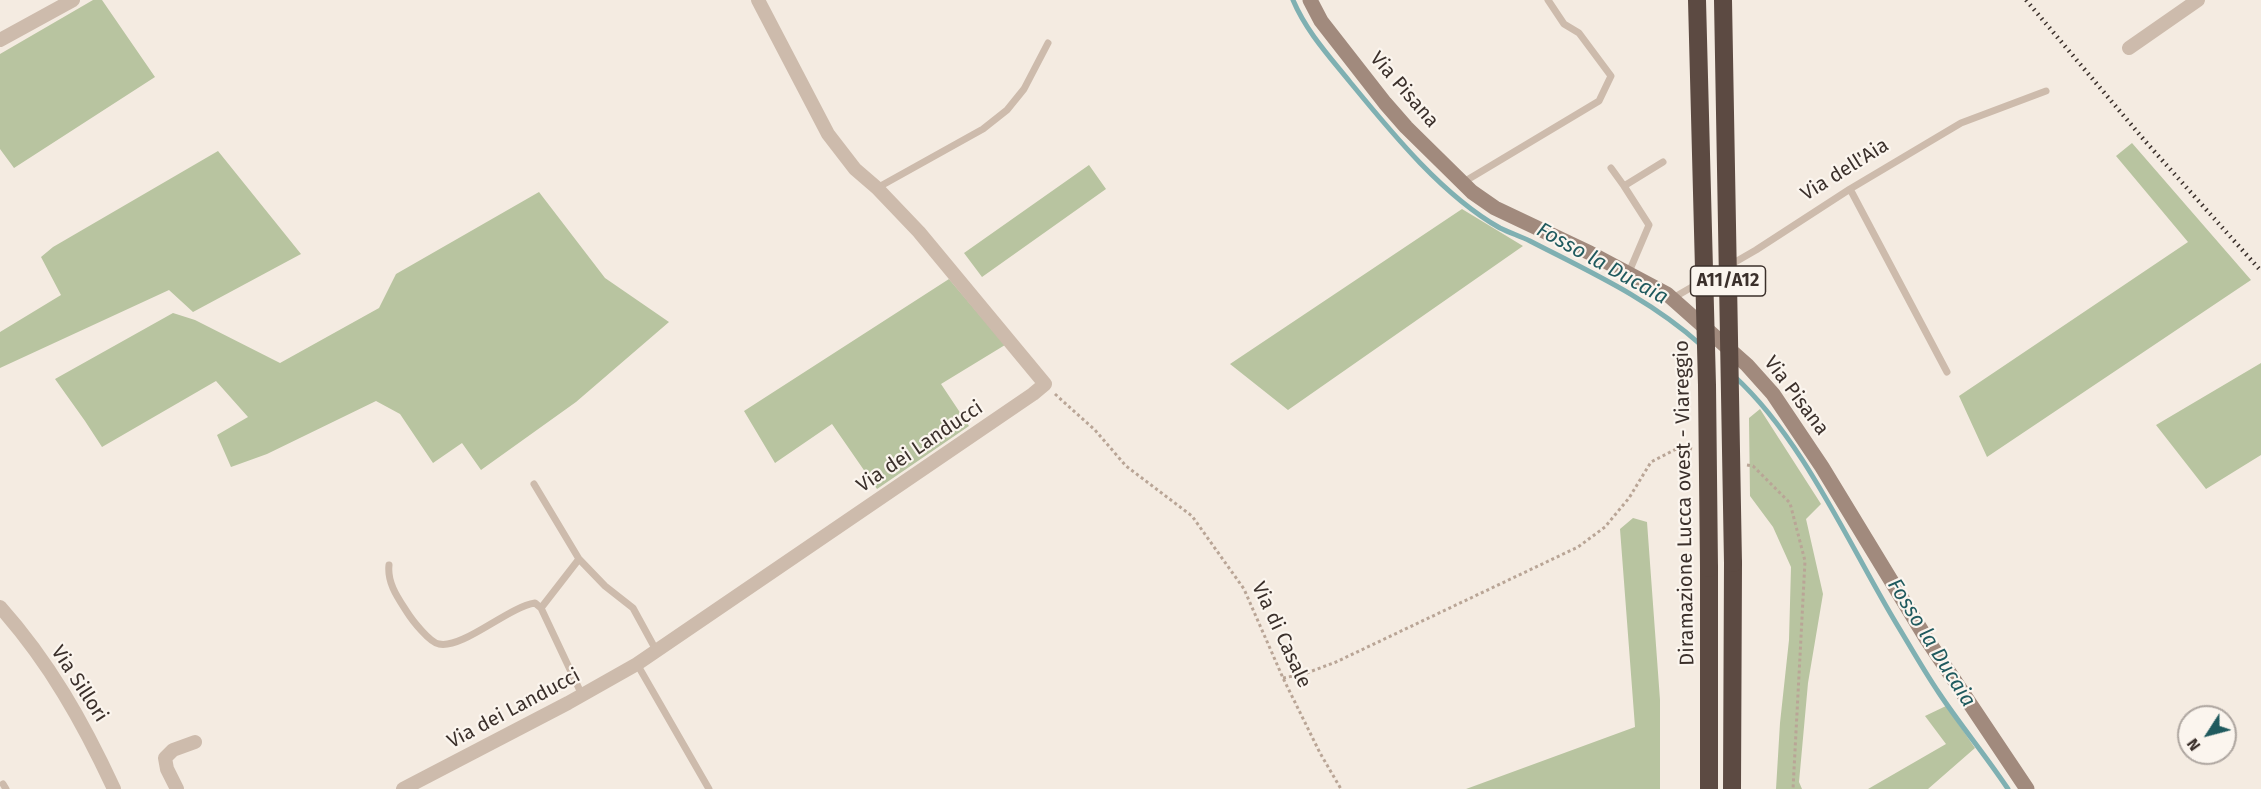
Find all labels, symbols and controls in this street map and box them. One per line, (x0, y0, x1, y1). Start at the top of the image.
street label: Via Pisana (1364, 47, 1444, 133)
street label: Via dell'Aia (1797, 134, 1893, 206)
water label: Fosso la Ducaia (1532, 217, 1672, 311)
road number: A11/A12 (1690, 266, 1766, 296)
street label: Diramazione Lucca ovest - Viareggio (1670, 340, 1700, 666)
street label: Via Pisana (1758, 352, 1834, 440)
street label: Via dei Landucci (852, 396, 988, 498)
water label: Fosso la Ducaia (1882, 574, 1980, 712)
street label: Via di Casale (1246, 578, 1316, 692)
street label: Via Sillori (45, 641, 113, 727)
street label: Via dei Landucci (443, 664, 585, 754)
north arrow (2177, 705, 2237, 765)
text: N (2183, 735, 2204, 755)

